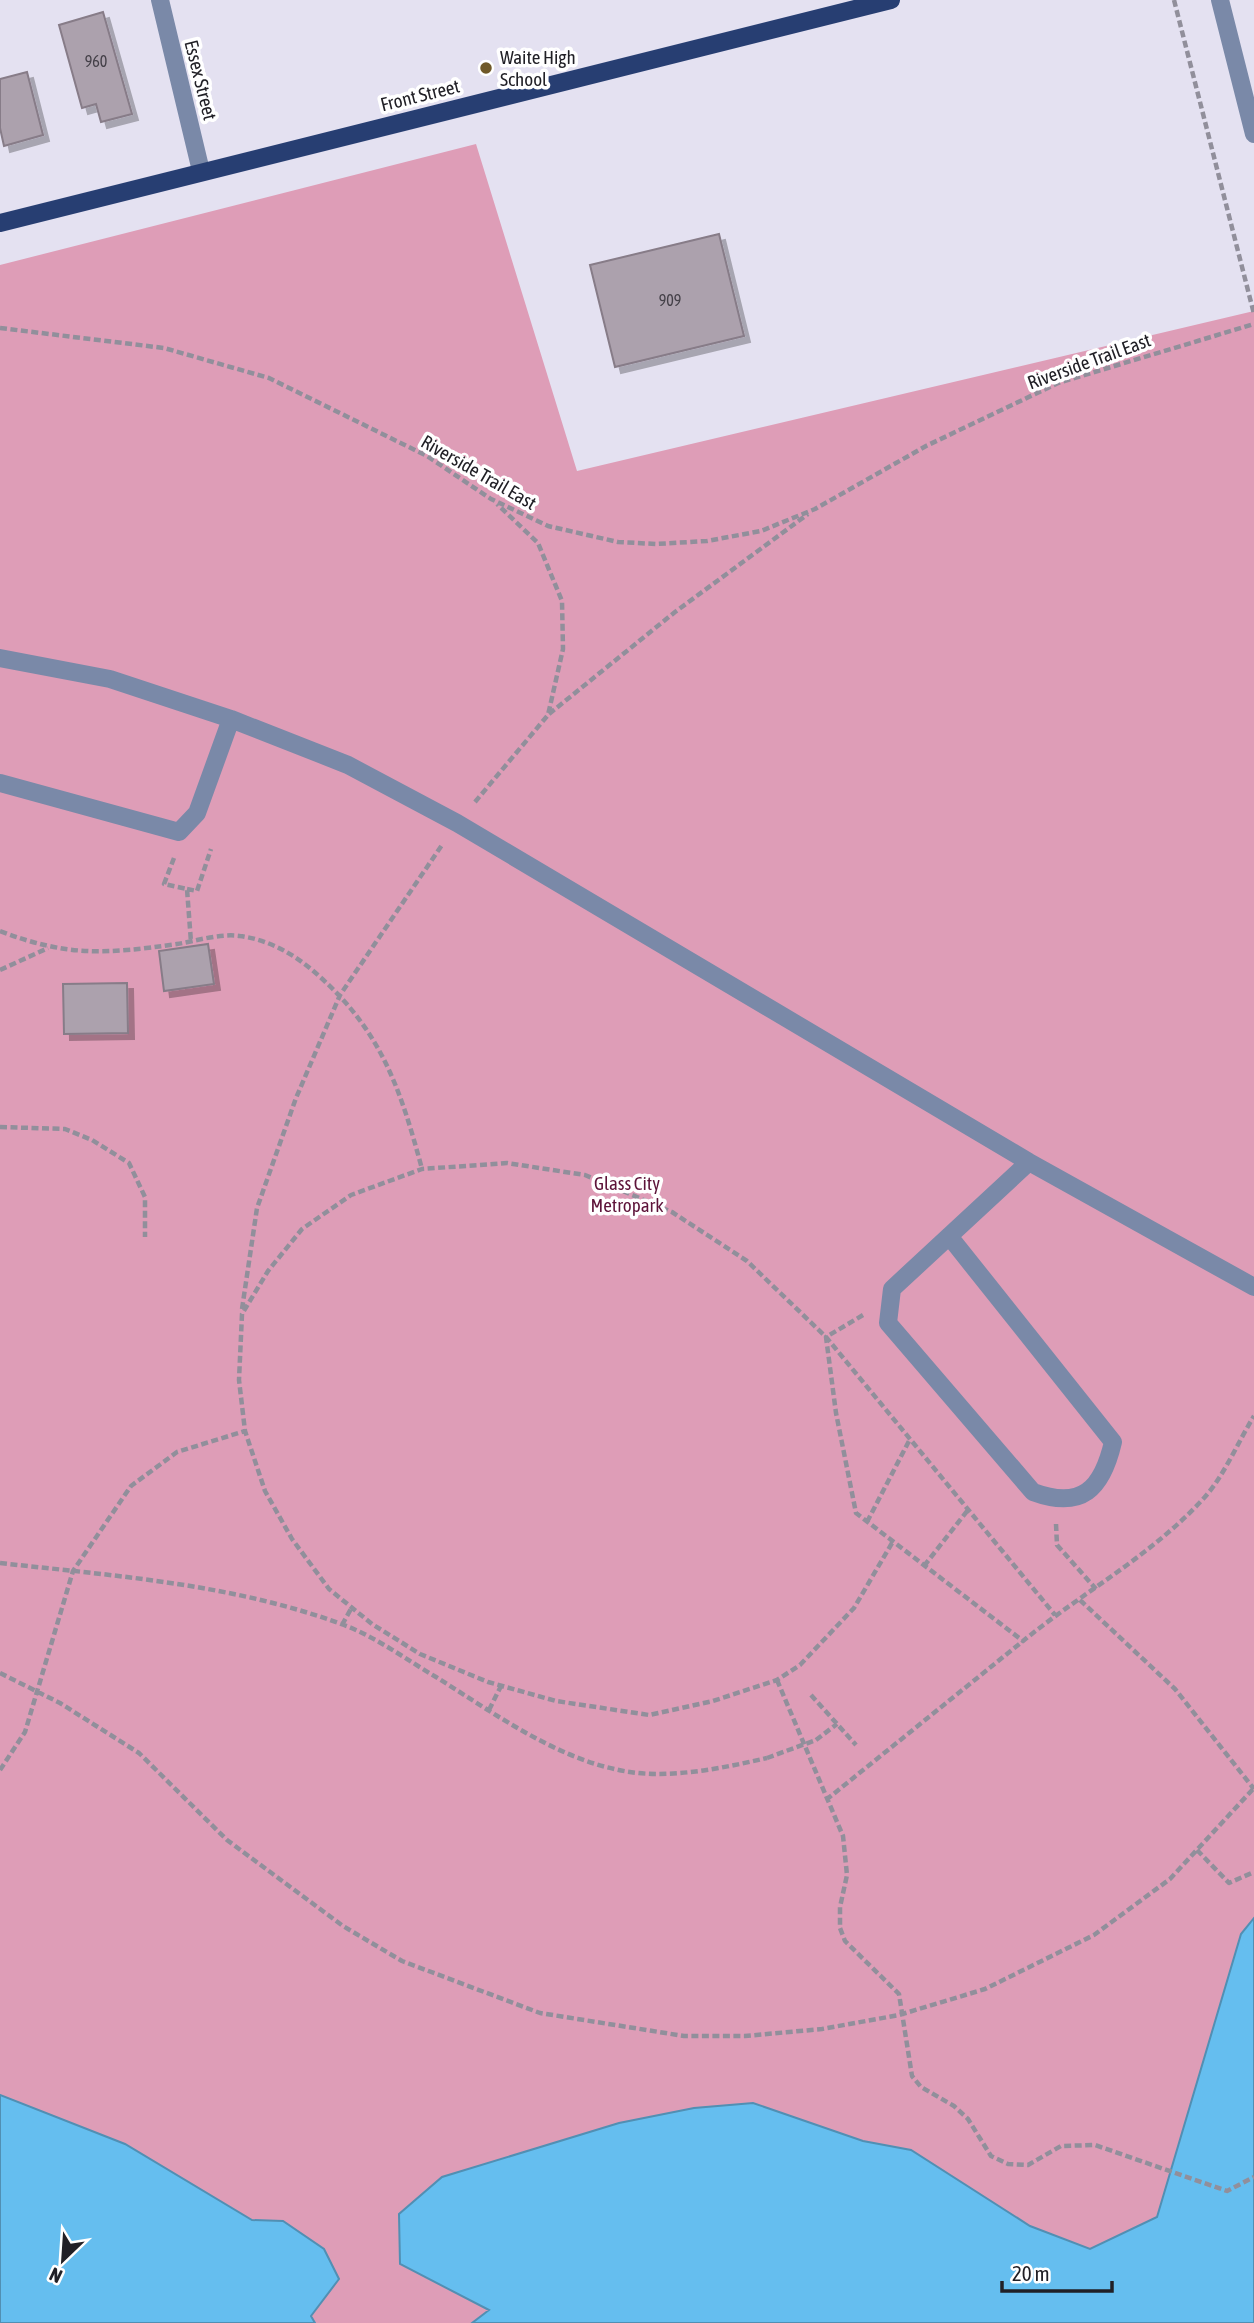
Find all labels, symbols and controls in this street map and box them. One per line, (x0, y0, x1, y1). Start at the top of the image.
street label: Essex Street (180, 38, 222, 122)
place label: Waite High School (500, 46, 576, 90)
house number: 960 (85, 52, 107, 70)
marker: Waite High School (478, 60, 494, 76)
street label: Front Street (378, 75, 462, 115)
house number: 909 (659, 291, 681, 309)
street label: Riverside Trail East (1024, 329, 1154, 393)
street label: Riverside Trail East (417, 430, 541, 514)
park label: Glass City Metropark (590, 1172, 664, 1216)
north arrow (28, 2225, 98, 2295)
scale bar (1002, 2250, 1112, 2294)
text: 20 m (1012, 2261, 1050, 2285)
text: N (46, 2263, 66, 2288)

